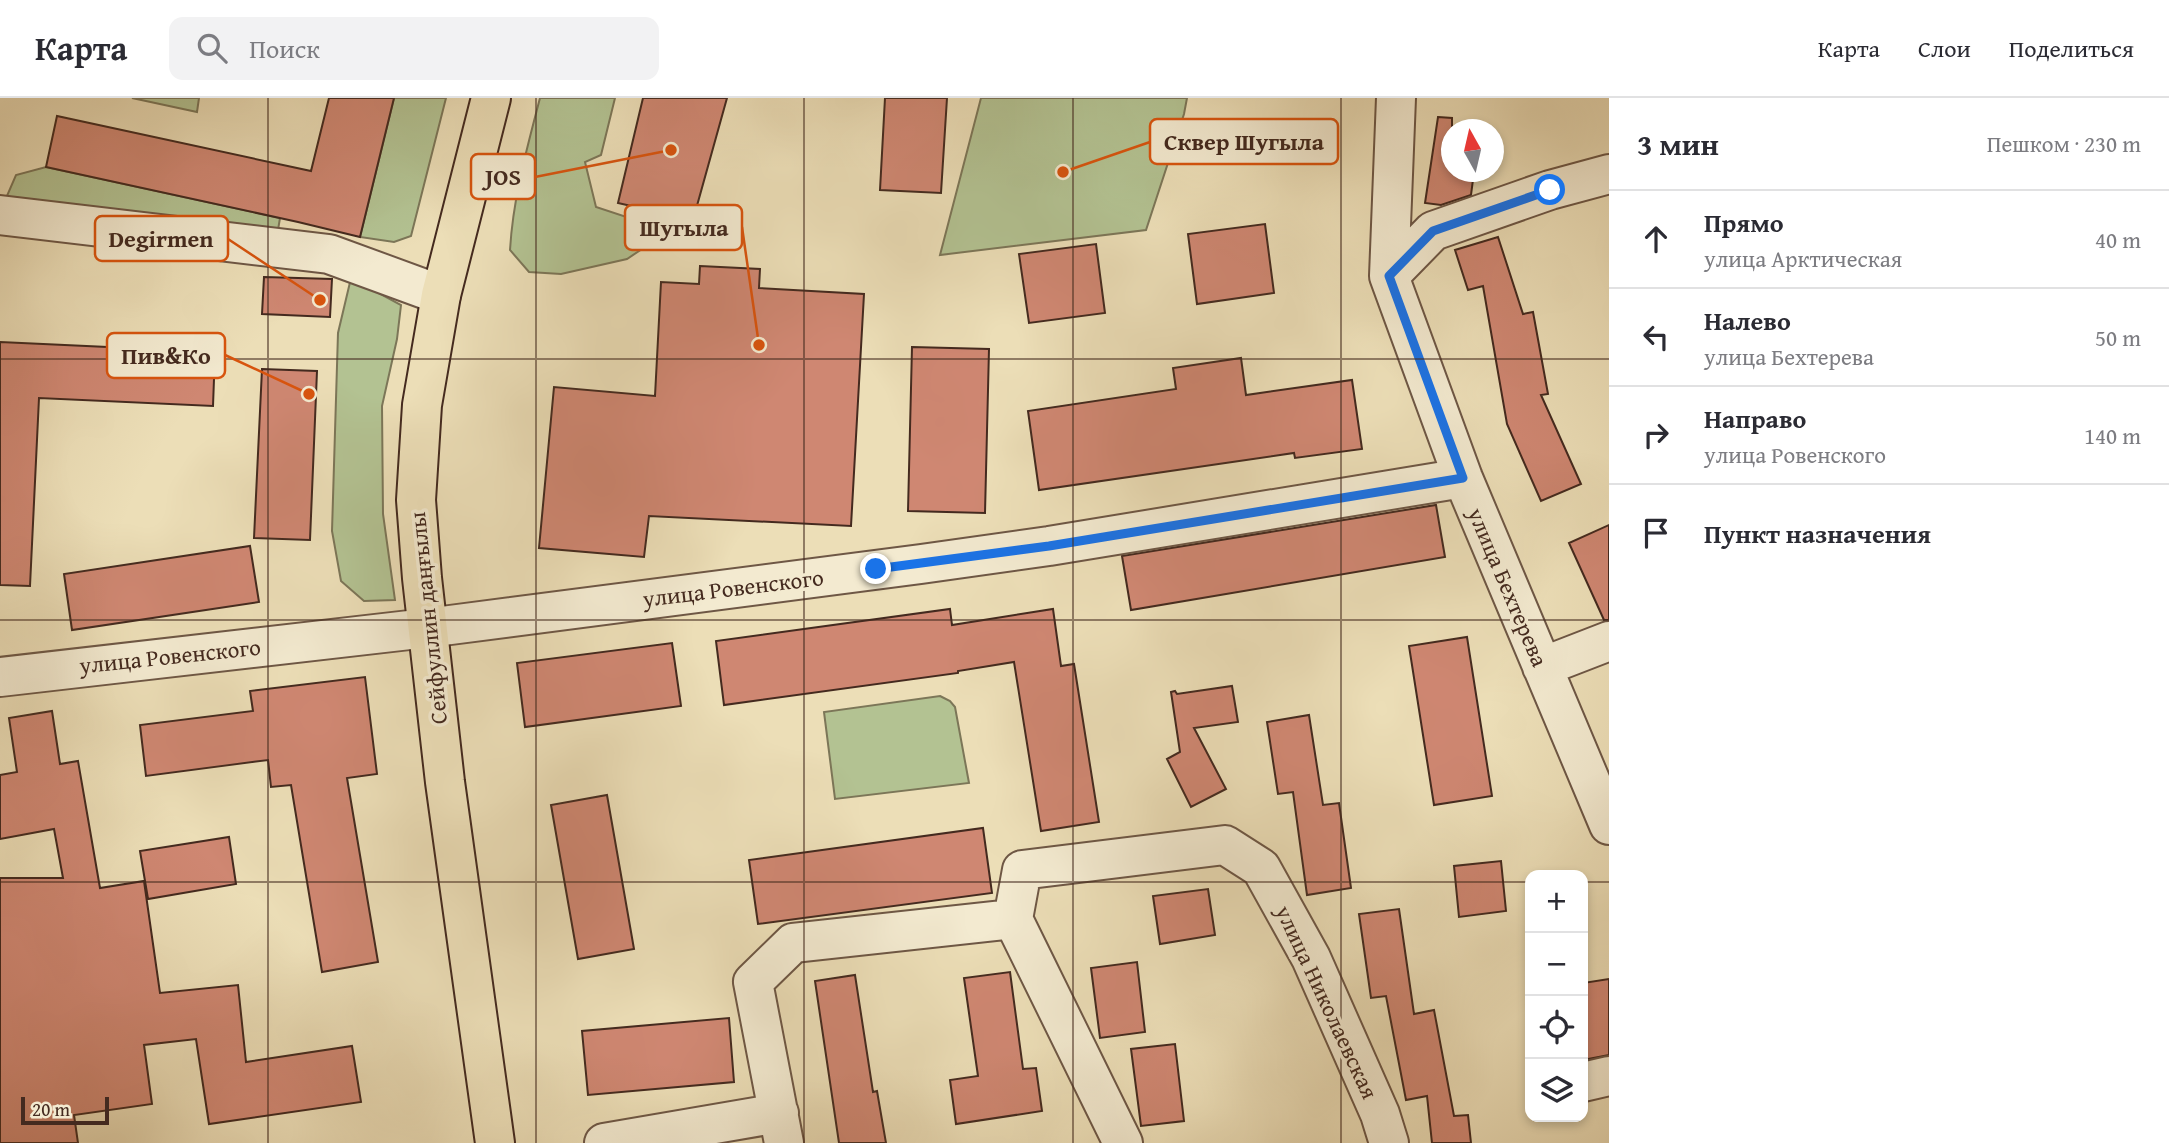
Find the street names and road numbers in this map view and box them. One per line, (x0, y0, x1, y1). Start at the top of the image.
street label: улица Бехтерева (1460, 501, 1557, 672)
street label: Сейфуллин даңғылы (400, 510, 455, 726)
street label: улица Ровенского (640, 560, 825, 615)
street label: улица Ровенского (77, 630, 262, 682)
street label: улица Николаевская (1268, 899, 1387, 1104)

